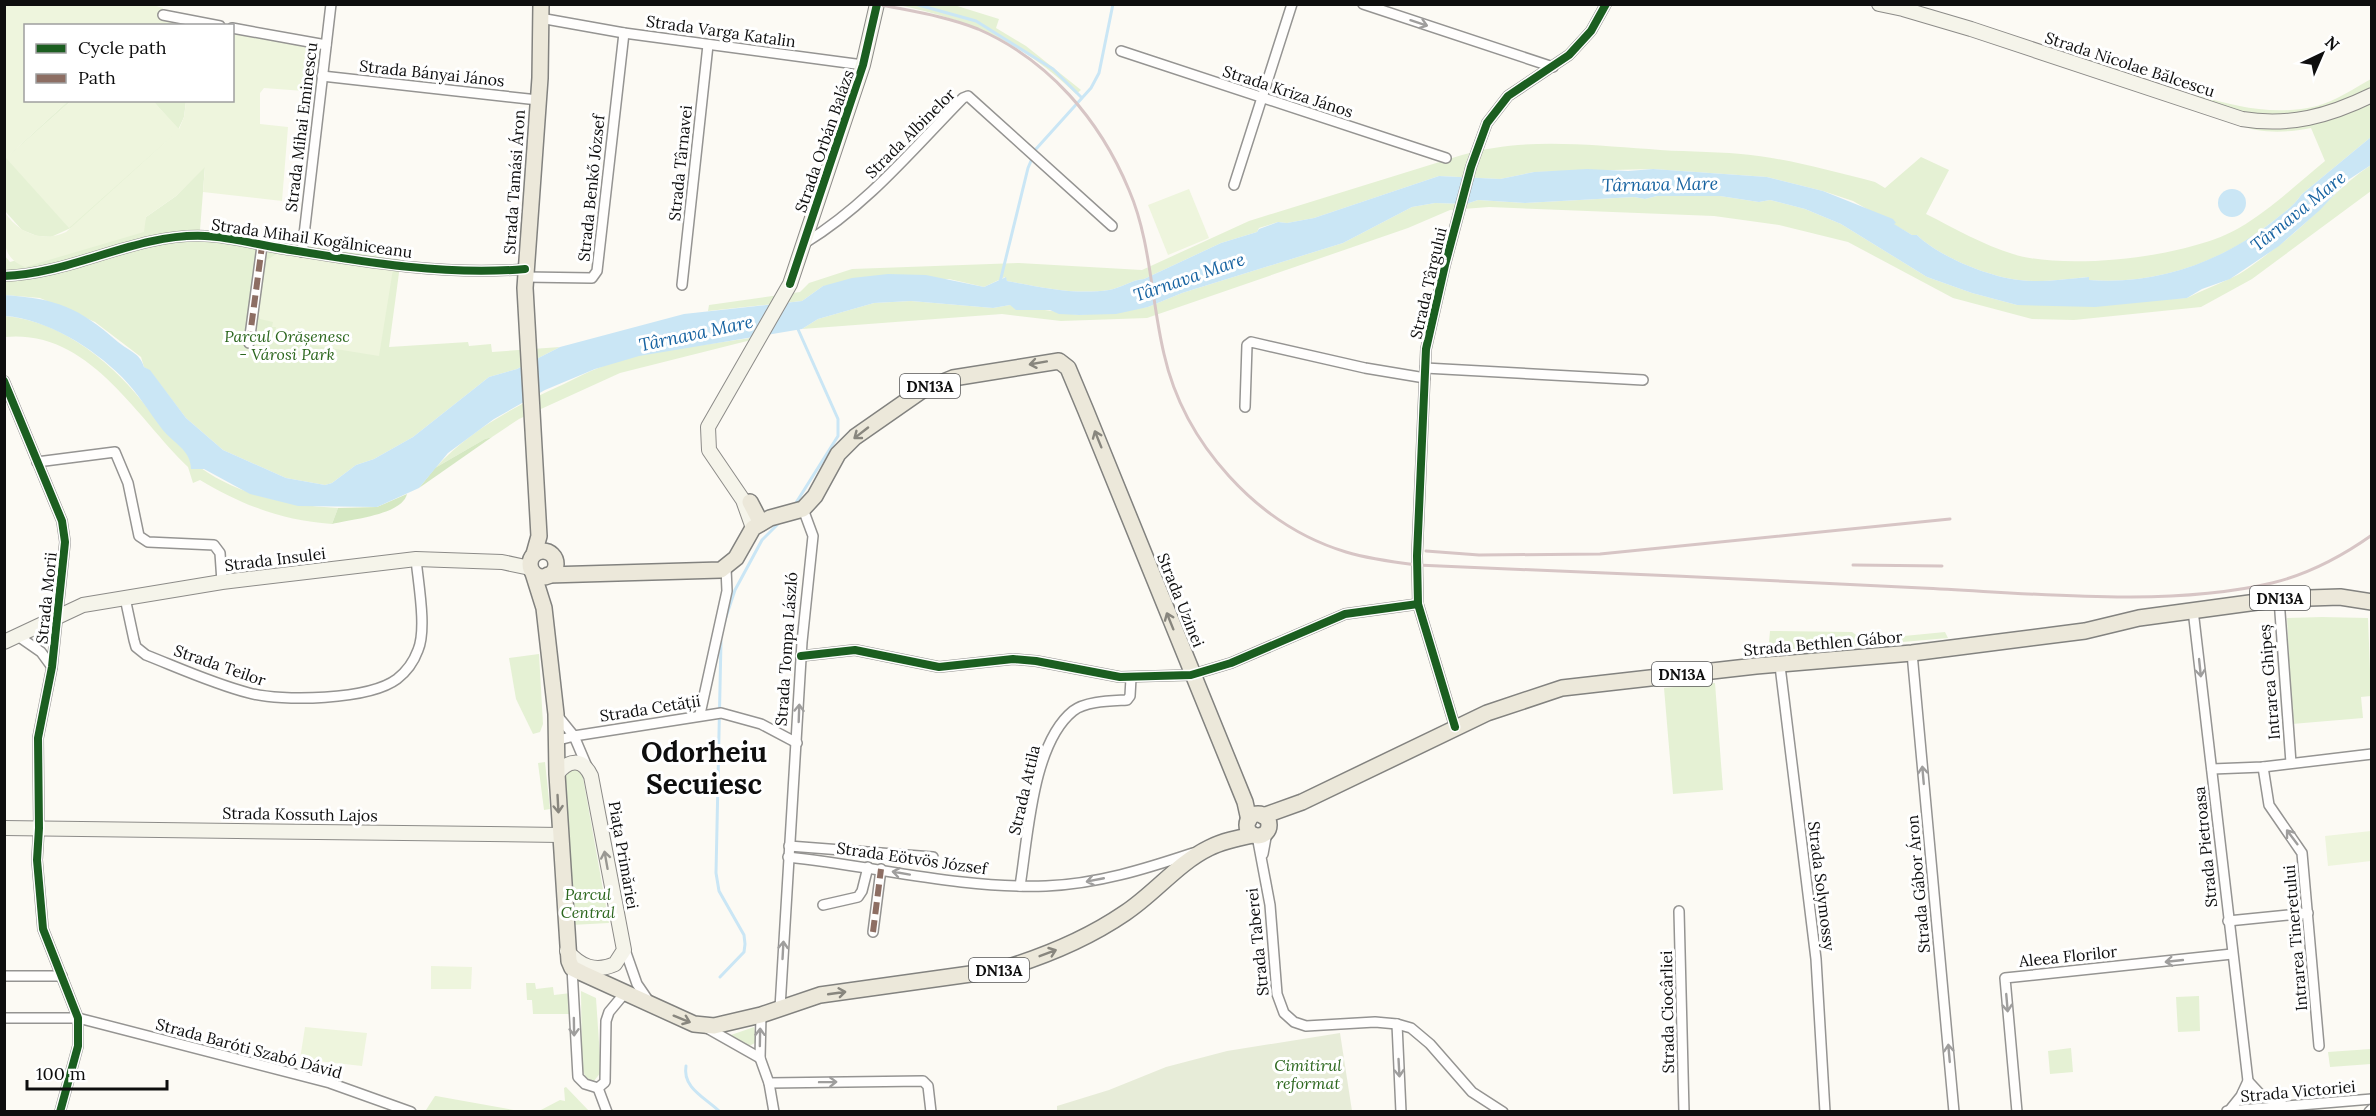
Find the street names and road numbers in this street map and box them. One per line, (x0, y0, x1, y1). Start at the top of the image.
street label: Strada Varga Katalin (645, 11, 797, 51)
street label: Strada Nicolae Bălcescu (2043, 27, 2218, 101)
street label: Strada Mihai Eminescu (281, 41, 321, 213)
street label: Strada Bányai János (358, 55, 506, 91)
street label: Strada Kriza János (1220, 61, 1356, 121)
street label: Strada Orbán Balázs (790, 67, 858, 215)
street label: Strada Albinelor (861, 84, 959, 182)
street label: Strada Târnavei (664, 104, 696, 222)
street label: Strada Tamási Áron (499, 109, 529, 255)
street label: Strada Benkő József (573, 112, 609, 262)
street label: Strada Mihail Kogălniceanu (210, 214, 414, 262)
street label: Strada Târgului (1405, 225, 1451, 341)
road number: DN13A (900, 374, 960, 398)
street label: Strada Insulei (223, 543, 327, 575)
street label: Strada Uzinei (1153, 550, 1209, 650)
street label: Strada Morii (31, 551, 61, 645)
street label: Strada Tompa László (771, 571, 801, 727)
road number: DN13A (2250, 586, 2310, 610)
street label: Intrarea Ghipeș (2254, 623, 2284, 741)
street label: Strada Bethlen Gábor (1743, 626, 1903, 660)
street label: Strada Teilor (172, 640, 268, 690)
road number: DN13A (1652, 662, 1712, 686)
street label: Strada Cetății (598, 690, 702, 726)
street label: Strada Attila (1004, 743, 1044, 837)
street label: Strada Pietroasa (2189, 786, 2221, 908)
street label: Piața Primăriei (605, 799, 643, 911)
street label: Strada Kossuth Lajos (222, 803, 378, 825)
street label: Strada Gábor Áron (1902, 814, 1934, 954)
street label: Strada Solymossy (1804, 820, 1840, 952)
street label: Strada Eötvös József (835, 838, 990, 879)
street label: Intrarea Tineretului (2279, 864, 2311, 1012)
street label: Strada Taberei (1241, 887, 1273, 997)
street label: Aleea Florilor (2017, 941, 2118, 971)
street label: Strada Ciocârliei (1656, 950, 1678, 1074)
road number: DN13A (969, 958, 1029, 982)
street label: Strada Baróti Szabó Dávid (154, 1013, 345, 1083)
street label: Strada Victoriei (2240, 1076, 2356, 1106)

